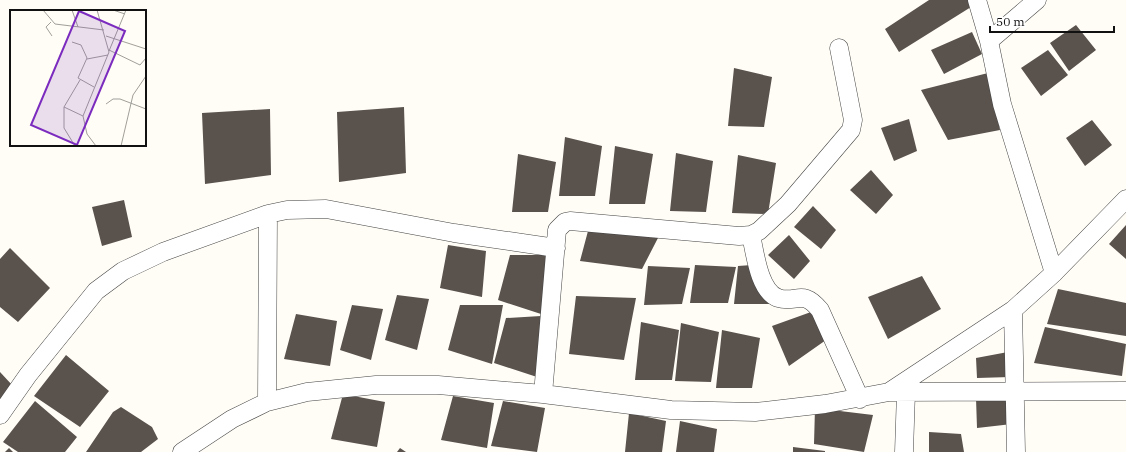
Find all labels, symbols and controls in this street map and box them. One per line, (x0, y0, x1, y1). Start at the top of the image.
scale bar (990, 8, 1114, 34)
inset map (10, 10, 146, 146)
text: 50 m (996, 14, 1025, 29)

